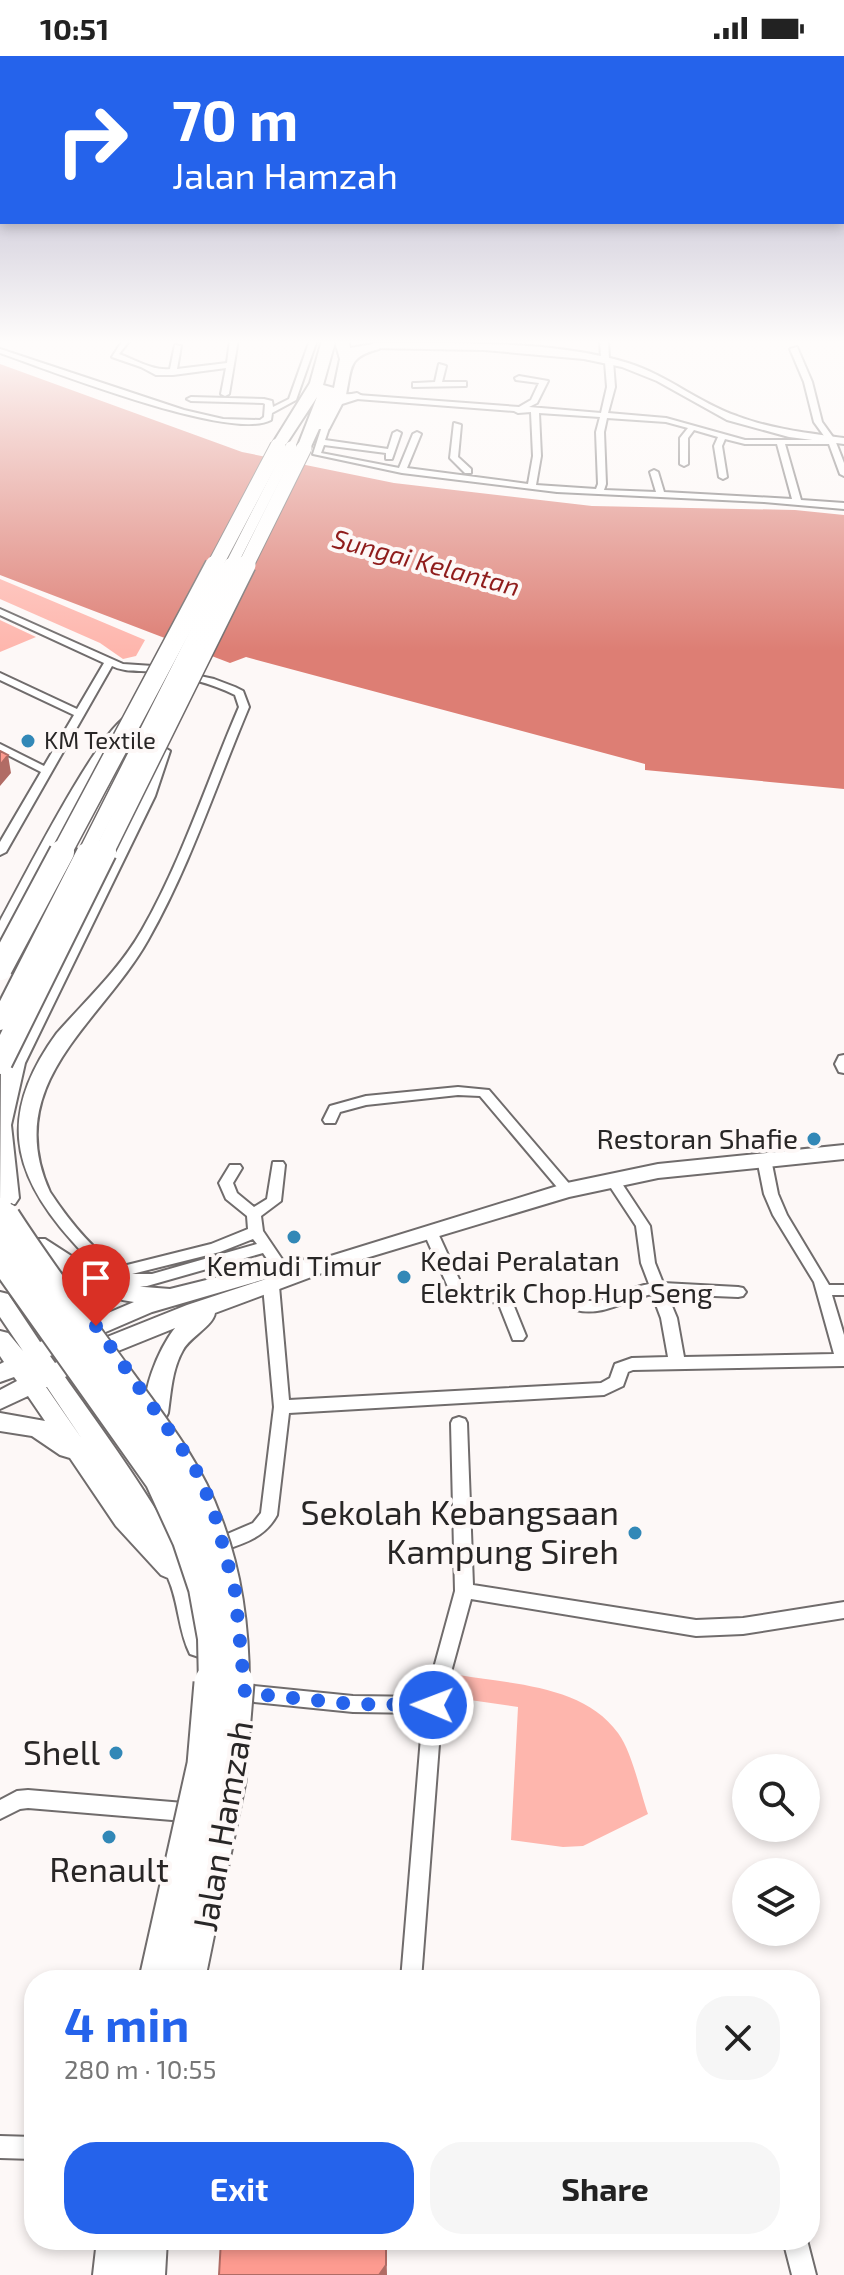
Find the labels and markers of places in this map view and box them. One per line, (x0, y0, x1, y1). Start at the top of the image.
place label: KM Textile (44, 725, 156, 754)
marker: KM Textile (19, 732, 37, 750)
place label: Restoran Shafie (597, 1121, 798, 1155)
marker: Restoran Shafie (805, 1130, 823, 1148)
marker: Kemudi Timur (285, 1228, 303, 1246)
place label: Kedai Peralatan Elektrik Chop Hup Seng (420, 1243, 713, 1309)
pin (62, 1244, 130, 1326)
place label: Kemudi Timur (206, 1248, 382, 1282)
marker: Kedai Peralatan Elektrik Chop Hup Seng (395, 1268, 413, 1286)
place label: Sekolah Kebangsaan Kampung Sireh (300, 1491, 619, 1571)
marker: Sekolah Kebangsaan Kampung Sireh (626, 1524, 644, 1542)
place label: Shell (23, 1731, 100, 1772)
marker: Shell (107, 1744, 125, 1762)
marker: Renault (100, 1828, 118, 1846)
place label: Renault (49, 1848, 169, 1889)

